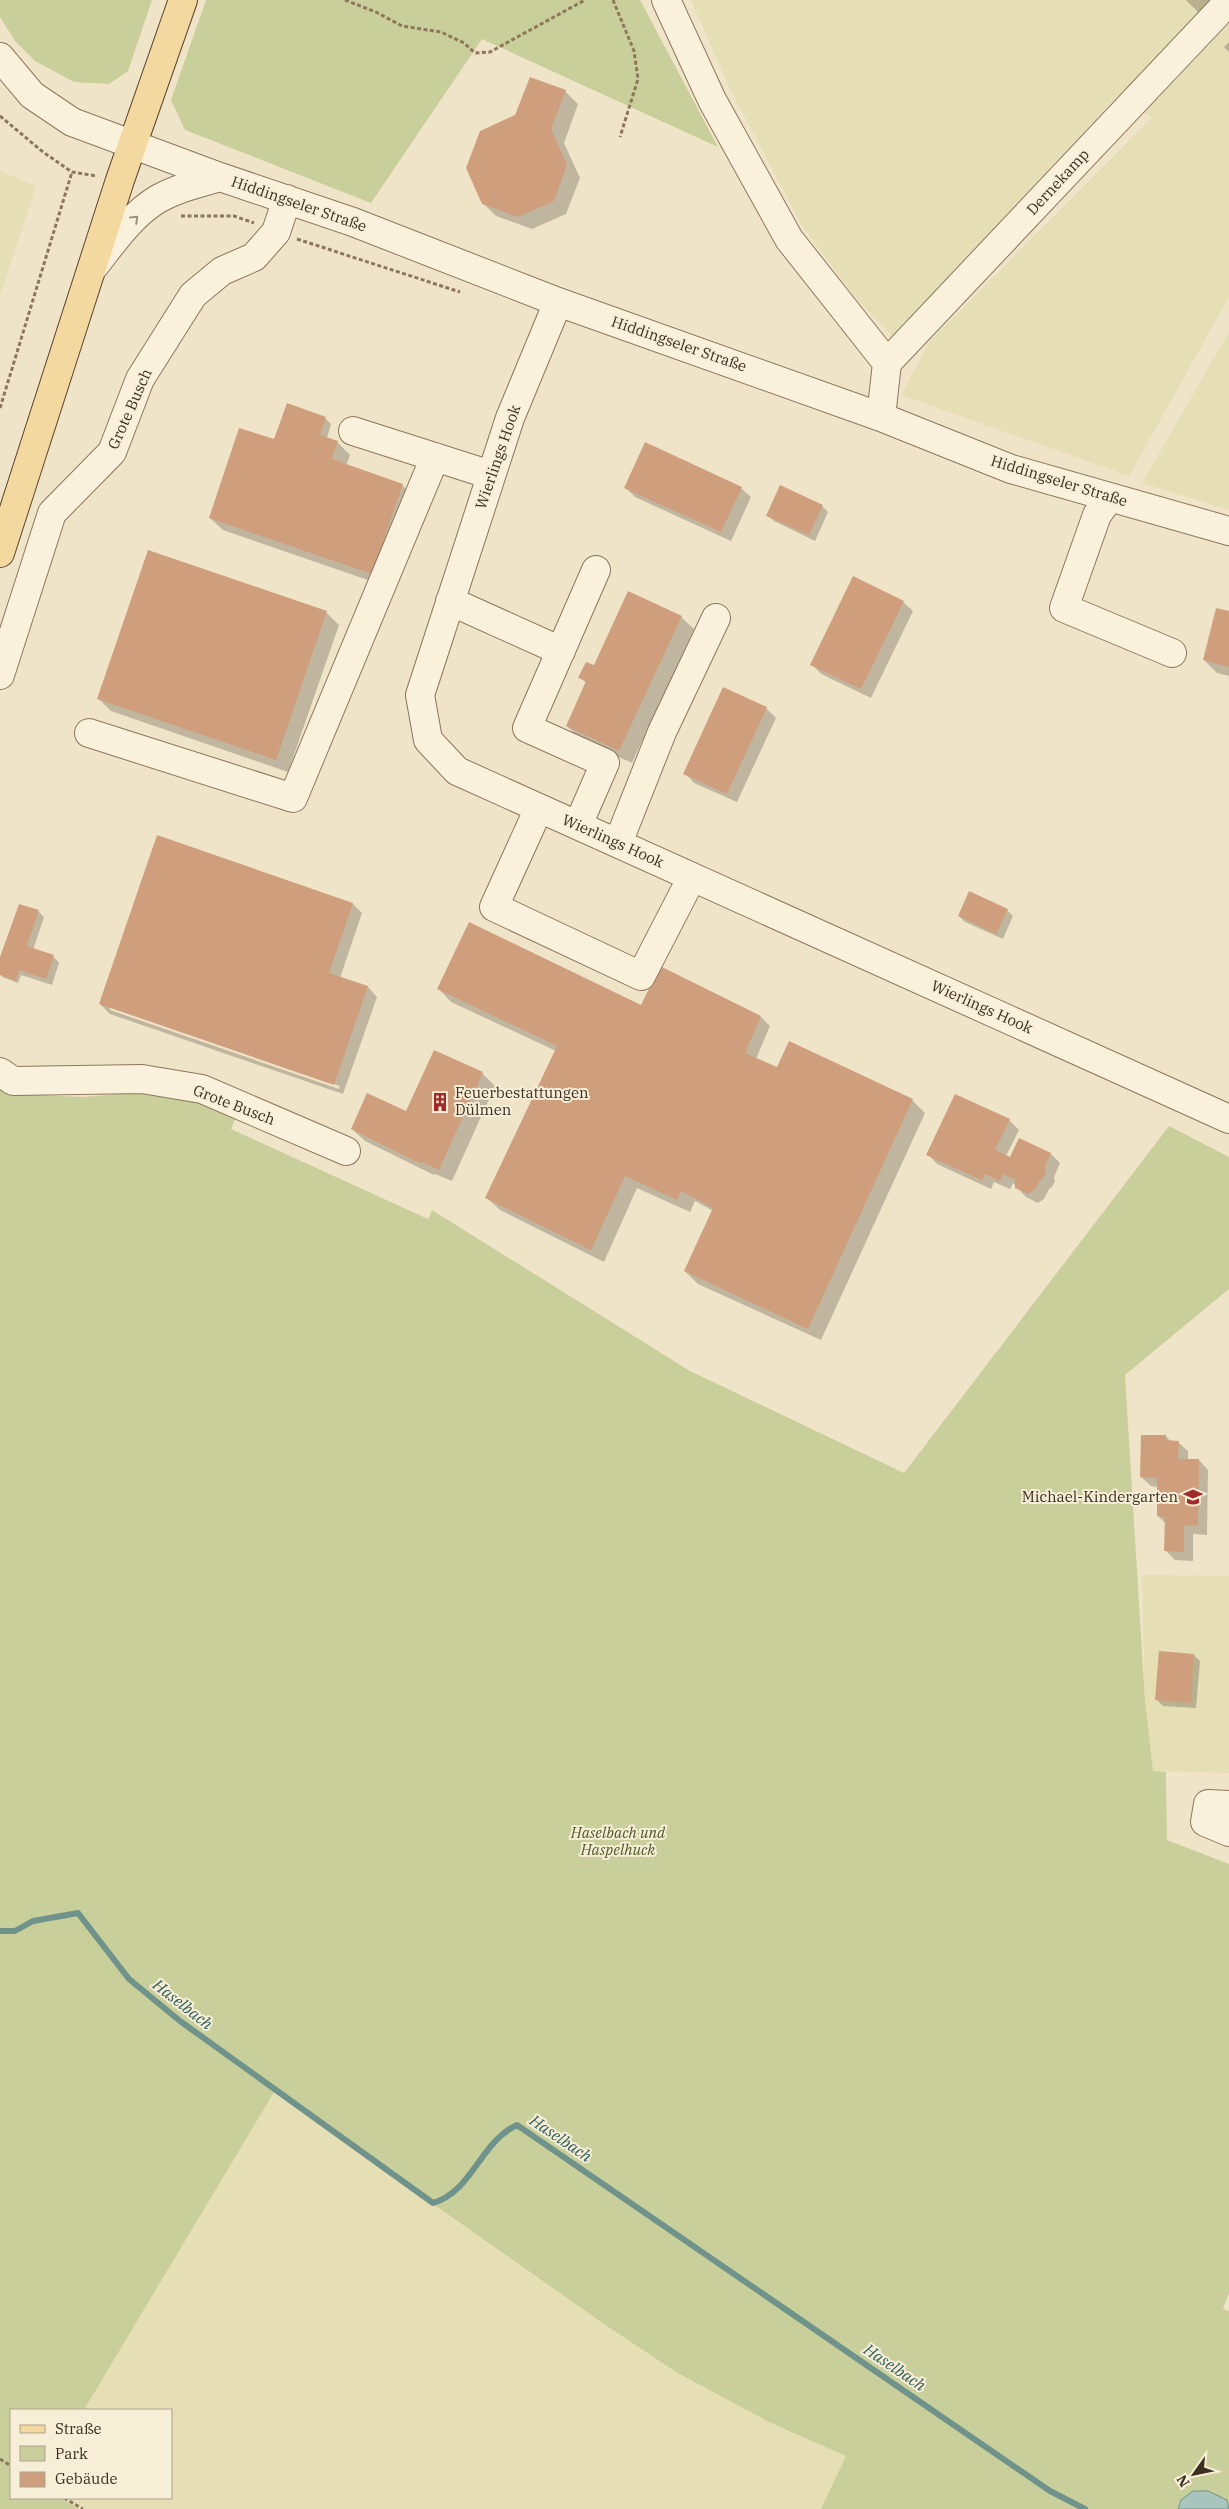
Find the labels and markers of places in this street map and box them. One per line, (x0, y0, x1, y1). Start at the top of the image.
place label: Feuerbestattungen Dülmen (455, 1083, 589, 1119)
building icon: Feuerbestattungen Dülmen (429, 1091, 451, 1113)
school or university icon: Michael-Kindergarten (1182, 1486, 1204, 1508)
place label: Michael-Kindergarten (1022, 1487, 1178, 1506)

